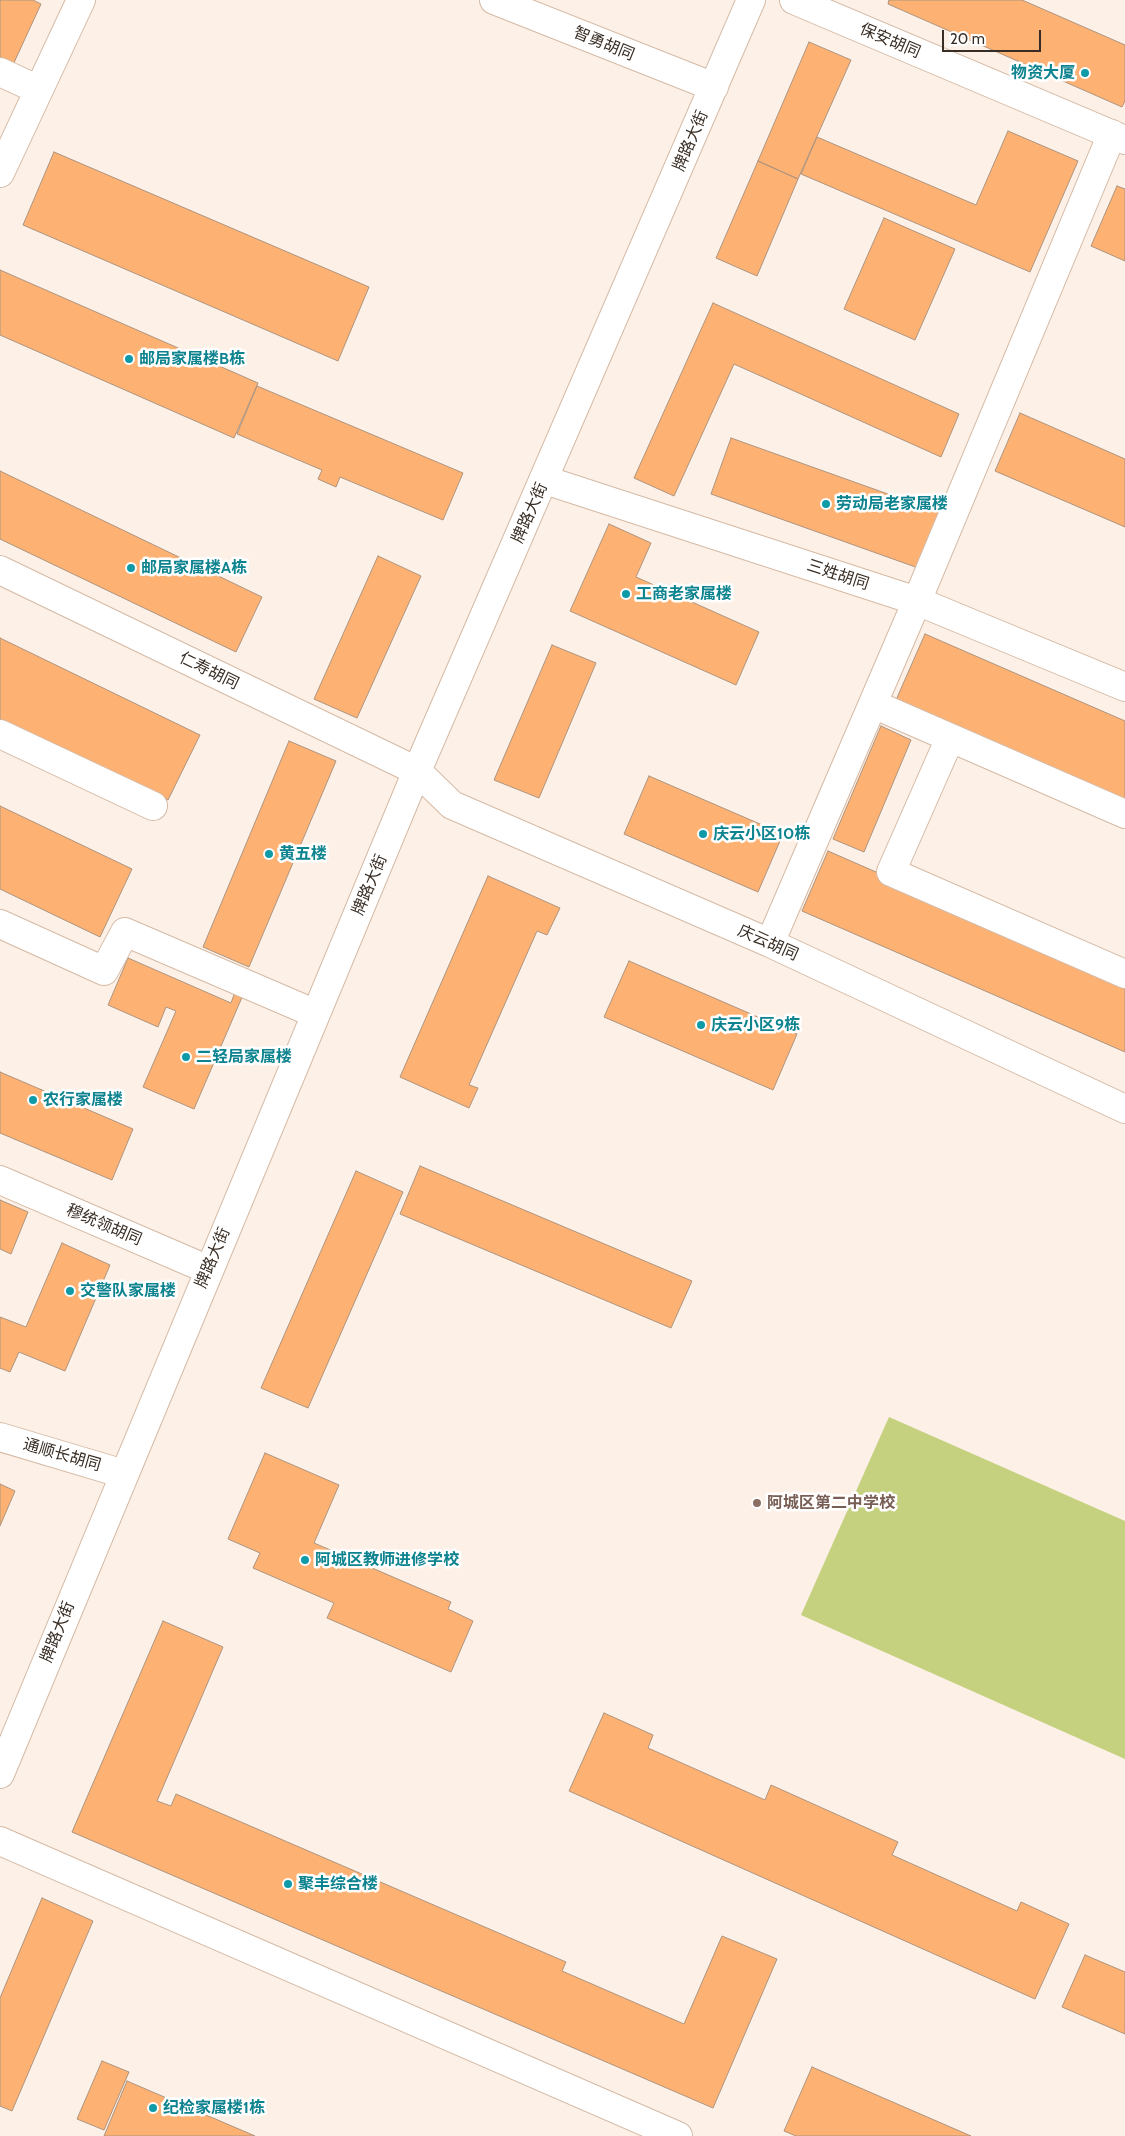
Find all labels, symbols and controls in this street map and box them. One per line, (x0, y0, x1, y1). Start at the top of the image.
street label: 保安胡同 (857, 20, 923, 62)
scale bar (945, 20, 1044, 52)
street label: 智勇胡同 (571, 23, 637, 65)
text: 20 m (950, 30, 985, 48)
place label: 物资大厦 (1011, 63, 1075, 83)
marker: 物资大厦 (1079, 67, 1091, 79)
street label: 牌路大街 (670, 108, 712, 174)
place label: 邮局家属楼B栋 (139, 349, 245, 369)
marker: 邮局家属楼B栋 (123, 353, 135, 365)
street label: 牌路大街 (508, 480, 552, 546)
place label: 劳动局老家属楼 (836, 494, 948, 514)
marker: 劳动局老家属楼 (820, 498, 832, 510)
street label: 三姓胡同 (805, 556, 871, 594)
place label: 邮局家属楼A栋 (141, 558, 247, 578)
marker: 邮局家属楼A栋 (125, 562, 137, 574)
place label: 工商老家属楼 (636, 584, 732, 604)
marker: 工商老家属楼 (620, 588, 632, 600)
street label: 仁寿胡同 (176, 648, 242, 694)
place label: 庆云小区10栋 (713, 824, 810, 844)
marker: 庆云小区10栋 (697, 828, 709, 840)
place label: 黄五楼 (279, 844, 327, 864)
marker: 黄五楼 (263, 848, 275, 860)
street label: 牌路大街 (349, 852, 391, 918)
street label: 庆云胡同 (735, 921, 801, 965)
place label: 庆云小区9栋 (711, 1015, 800, 1035)
marker: 庆云小区9栋 (695, 1019, 707, 1031)
place label: 二轻局家属楼 (196, 1047, 292, 1067)
marker: 二轻局家属楼 (180, 1051, 192, 1063)
place label: 农行家属楼 (43, 1090, 123, 1110)
marker: 农行家属楼 (27, 1094, 39, 1106)
street label: 穆统领胡同 (63, 1201, 145, 1249)
street label: 牌路大街 (192, 1225, 234, 1291)
place label: 交警队家属楼 (80, 1281, 176, 1301)
marker: 交警队家属楼 (64, 1285, 76, 1297)
street label: 通顺长胡同 (21, 1435, 103, 1475)
place label: 阿城区第二中学校 (767, 1493, 895, 1513)
marker: 阿城区第二中学校 (751, 1497, 763, 1509)
place label: 阿城区教师进修学校 (315, 1550, 459, 1570)
marker: 阿城区教师进修学校 (299, 1554, 311, 1566)
street label: 牌路大街 (37, 1599, 79, 1665)
place label: 聚丰综合楼 (298, 1874, 378, 1894)
marker: 聚丰综合楼 (282, 1878, 294, 1890)
place label: 纪检家属楼1栋 (163, 2098, 265, 2118)
marker: 纪检家属楼1栋 (147, 2102, 159, 2114)

